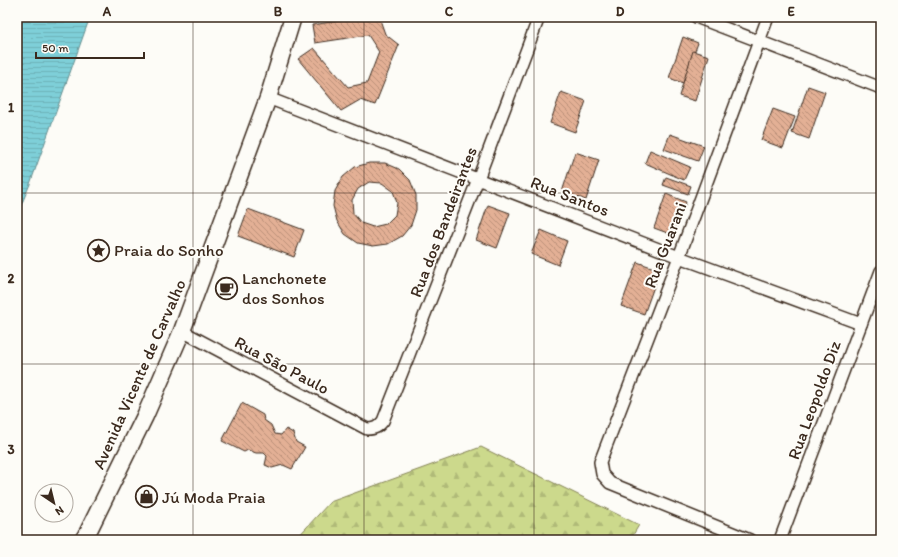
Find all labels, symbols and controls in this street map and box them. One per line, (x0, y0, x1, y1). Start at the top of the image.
text: A (102, 4, 112, 19)
text: B (274, 4, 283, 19)
text: C (445, 4, 454, 19)
text: D (616, 4, 625, 19)
text: E (787, 4, 795, 19)
scale bar (36, 34, 144, 60)
text: 50 m (42, 41, 68, 55)
text: 1 (8, 100, 14, 115)
street label: Rua dos Bandeirantes (405, 144, 481, 300)
street label: Rua Santos (528, 172, 612, 220)
street label: Rua Guarani (639, 199, 691, 291)
place icon: Praia do Sonho (86, 237, 112, 263)
place label: Praia do Sonho (114, 240, 224, 260)
place label: Lanchonete dos Sonhos (242, 268, 327, 308)
text: 2 (8, 271, 15, 286)
cafe icon: Lanchonete dos Sonhos (213, 275, 239, 301)
street label: Avenida Vicente de Carvalho (88, 276, 190, 472)
street label: Rua São Paulo (231, 332, 333, 398)
street label: Rua Leopoldo Diz (783, 338, 845, 462)
text: 3 (7, 442, 15, 457)
north arrow (34, 483, 74, 523)
shop icon: Jú Moda Praia (133, 484, 159, 510)
place label: Jú Moda Praia (162, 487, 265, 507)
text: N (53, 503, 66, 518)

